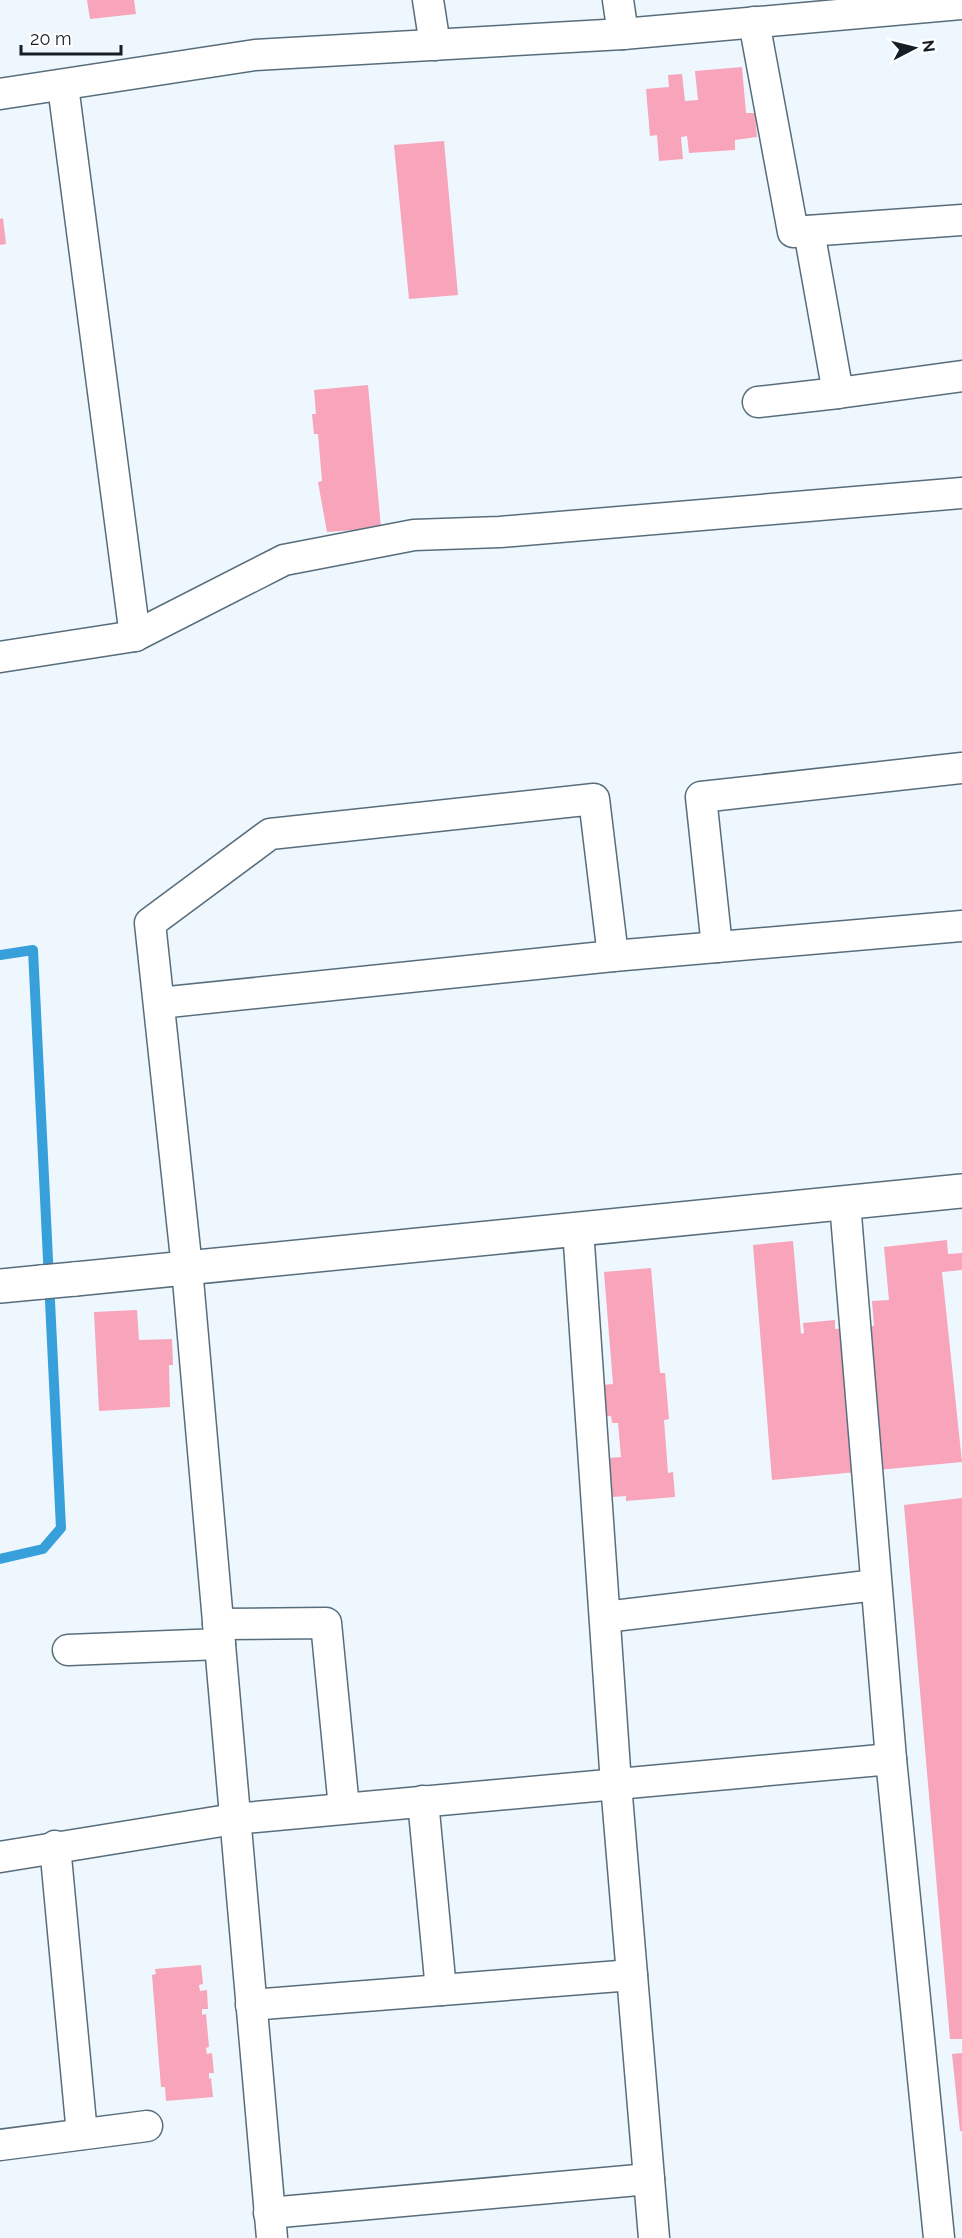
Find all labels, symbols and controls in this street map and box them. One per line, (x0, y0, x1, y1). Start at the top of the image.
scale bar (21, 18, 122, 56)
north arrow (884, 18, 944, 78)
text: 20 m (30, 28, 72, 49)
text: N (918, 39, 939, 53)

